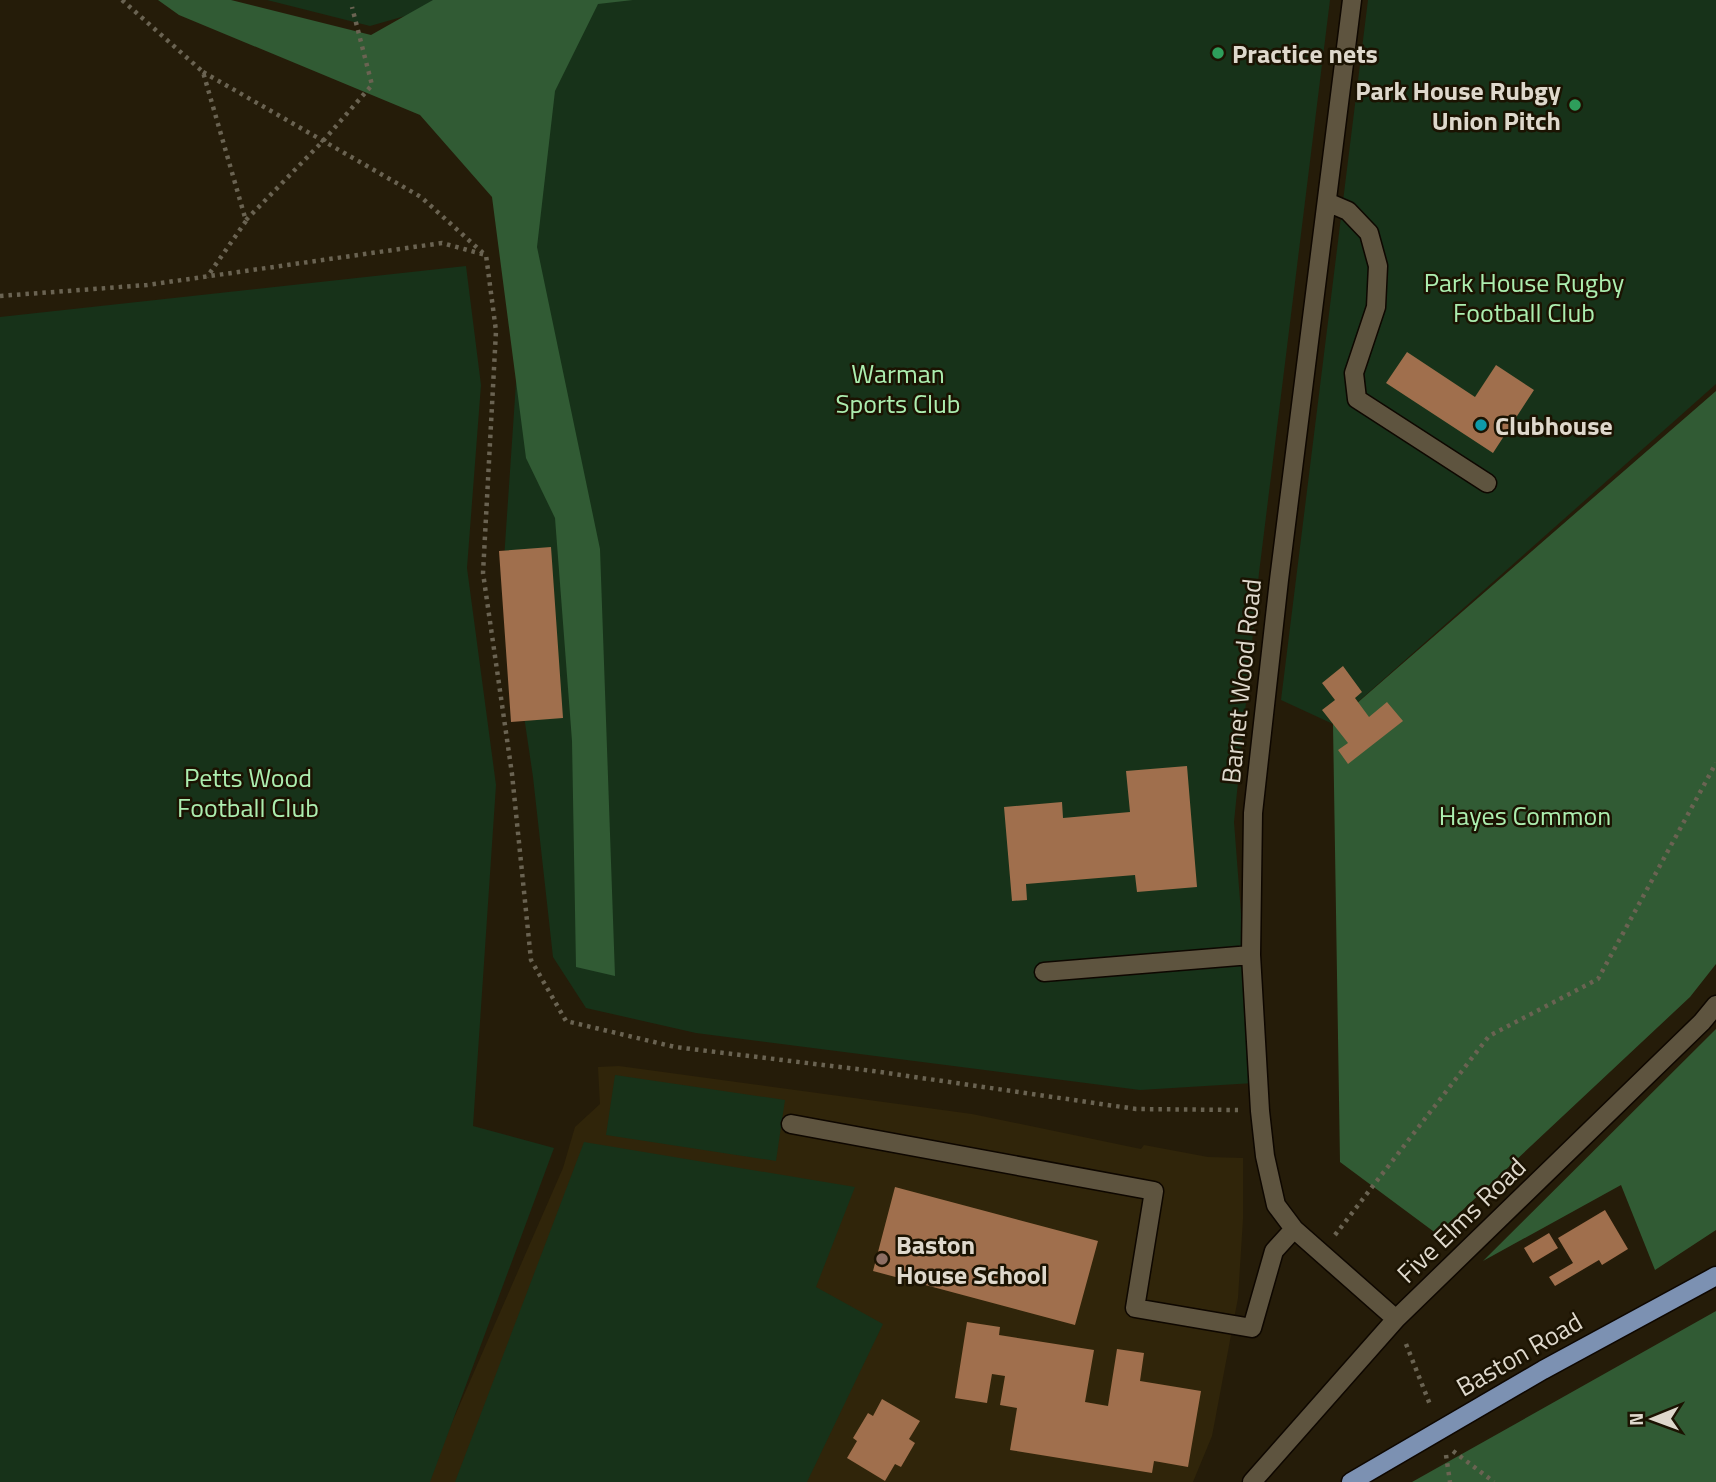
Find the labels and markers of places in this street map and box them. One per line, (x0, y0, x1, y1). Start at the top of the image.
place label: Practice nets (1232, 34, 1378, 73)
marker: Practice nets (1210, 45, 1226, 61)
place label: Park House Rubgy Union Pitch (1355, 71, 1561, 140)
marker: Park House Rubgy Union Pitch (1567, 97, 1583, 113)
place label: Clubhouse (1495, 406, 1613, 445)
marker: Clubhouse (1473, 417, 1489, 433)
place label: Baston House School (896, 1225, 1048, 1294)
marker: Baston House School (874, 1251, 890, 1267)

